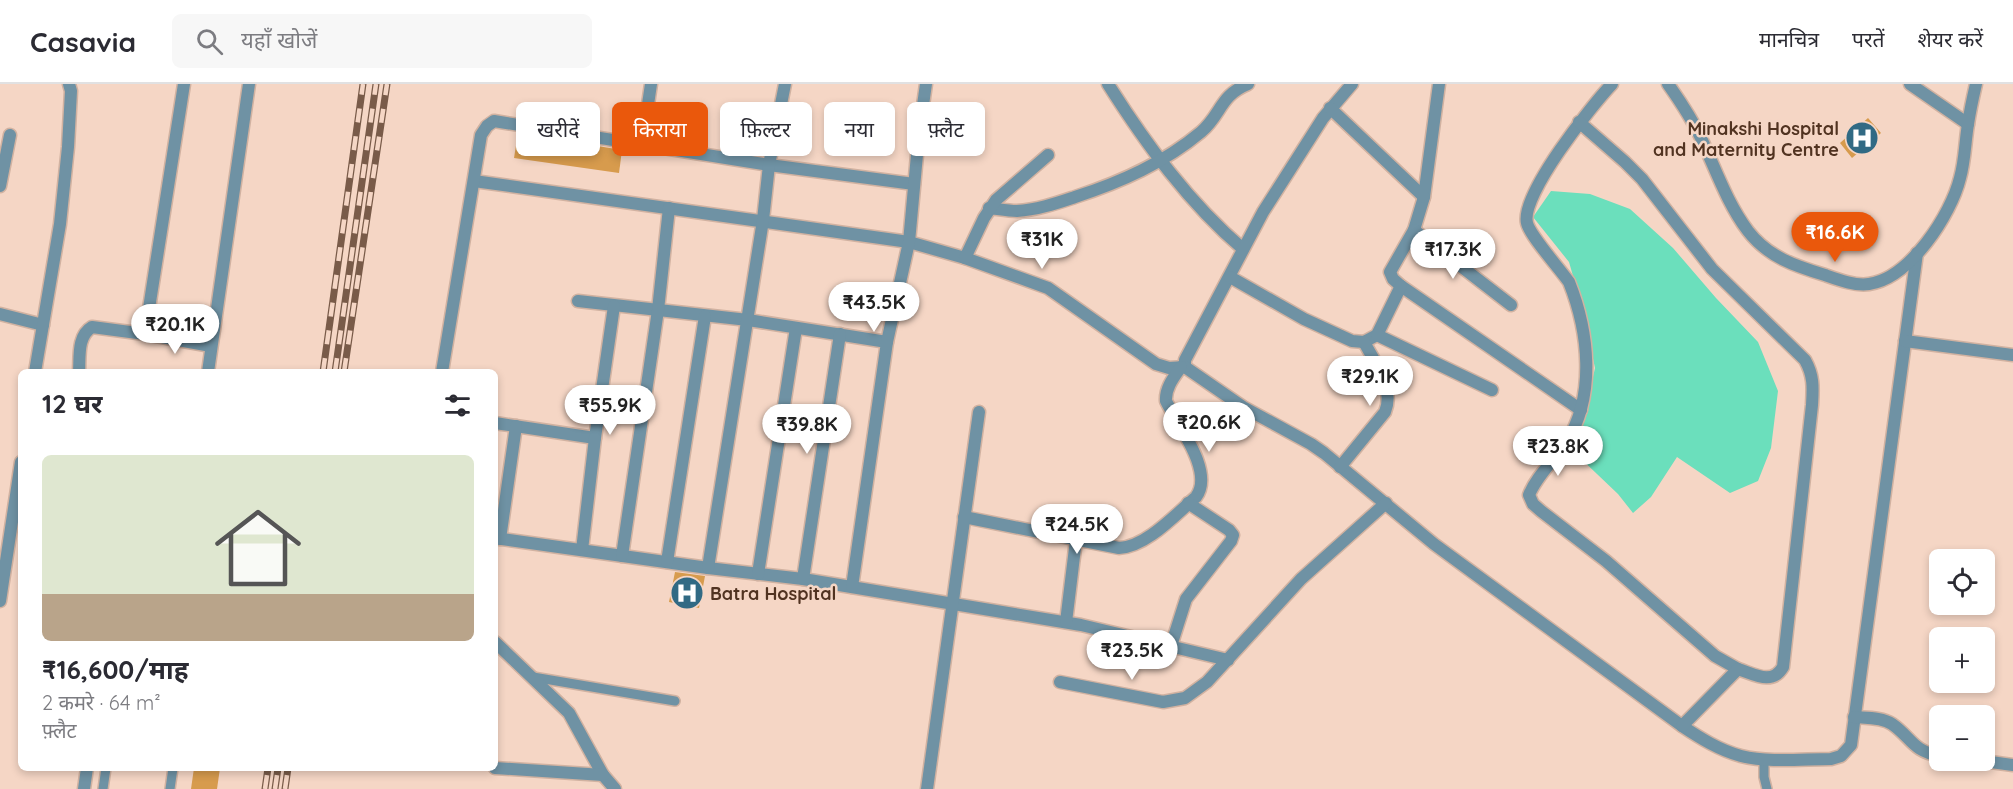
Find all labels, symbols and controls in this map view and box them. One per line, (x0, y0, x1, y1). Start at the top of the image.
search box (172, 14, 592, 68)
text: Casavia (30, 24, 136, 59)
icon: search (193, 25, 226, 58)
text: यहाँ खोजें (241, 26, 317, 54)
text: मानचित्र (1759, 26, 1819, 52)
text: परतें (1852, 26, 1885, 52)
text: शेयर करें (1918, 26, 1983, 52)
chip: खरीदें (516, 102, 600, 156)
chip: किराया (612, 102, 708, 156)
chip: फ़िल्टर (720, 102, 812, 156)
chip: नया (824, 102, 895, 156)
chip: फ़्लैट (907, 102, 985, 156)
place label: Minakshi Hospital and Maternity Centre (1653, 117, 1839, 161)
hospital icon: Minakshi Hospital and Maternity Centre (1844, 120, 1880, 156)
pin: ₹16.6K (1786, 212, 1884, 263)
pin: ₹31K (1006, 219, 1078, 270)
text: ₹16.6K (1805, 219, 1865, 244)
text: ₹31K (1021, 226, 1063, 251)
pin: ₹17.3K (1404, 229, 1502, 280)
text: ₹17.3K (1424, 236, 1482, 261)
pin: ₹43.5K (825, 282, 923, 333)
text: ₹43.5K (842, 289, 906, 314)
pin: ₹20.1K (126, 304, 224, 355)
text: ₹20.1K (145, 311, 205, 336)
pin: ₹29.1K (1321, 356, 1419, 407)
text: ₹29.1K (1341, 363, 1399, 388)
pin: ₹55.9K (561, 385, 659, 436)
text: 12 घर (42, 387, 103, 420)
icon: filters (441, 389, 474, 422)
text: ₹55.9K (579, 392, 641, 417)
pin: ₹20.6K (1160, 402, 1258, 453)
pin: ₹39.8K (758, 404, 856, 455)
text: ₹20.6K (1177, 409, 1241, 434)
text: ₹39.8K (776, 411, 838, 436)
pin: ₹23.8K (1509, 426, 1607, 477)
text: ₹23.8K (1527, 433, 1589, 458)
icon: home (204, 494, 312, 602)
pin: ₹24.5K (1028, 504, 1126, 555)
text: ₹24.5K (1045, 511, 1109, 536)
map controls (1929, 549, 1995, 771)
button: locate (1929, 549, 1995, 615)
hospital icon: Batra Hospital (669, 575, 705, 611)
place label: Batra Hospital (710, 582, 836, 605)
button: + (1929, 627, 1995, 693)
pin: ₹23.5K (1083, 630, 1181, 681)
text: ₹23.5K (1101, 637, 1163, 662)
text: ₹16,600/माह (42, 653, 188, 686)
text: 2 कमरे · 64 m² (42, 690, 161, 715)
button: − (1929, 705, 1995, 771)
text: फ़्लैट (42, 718, 77, 743)

